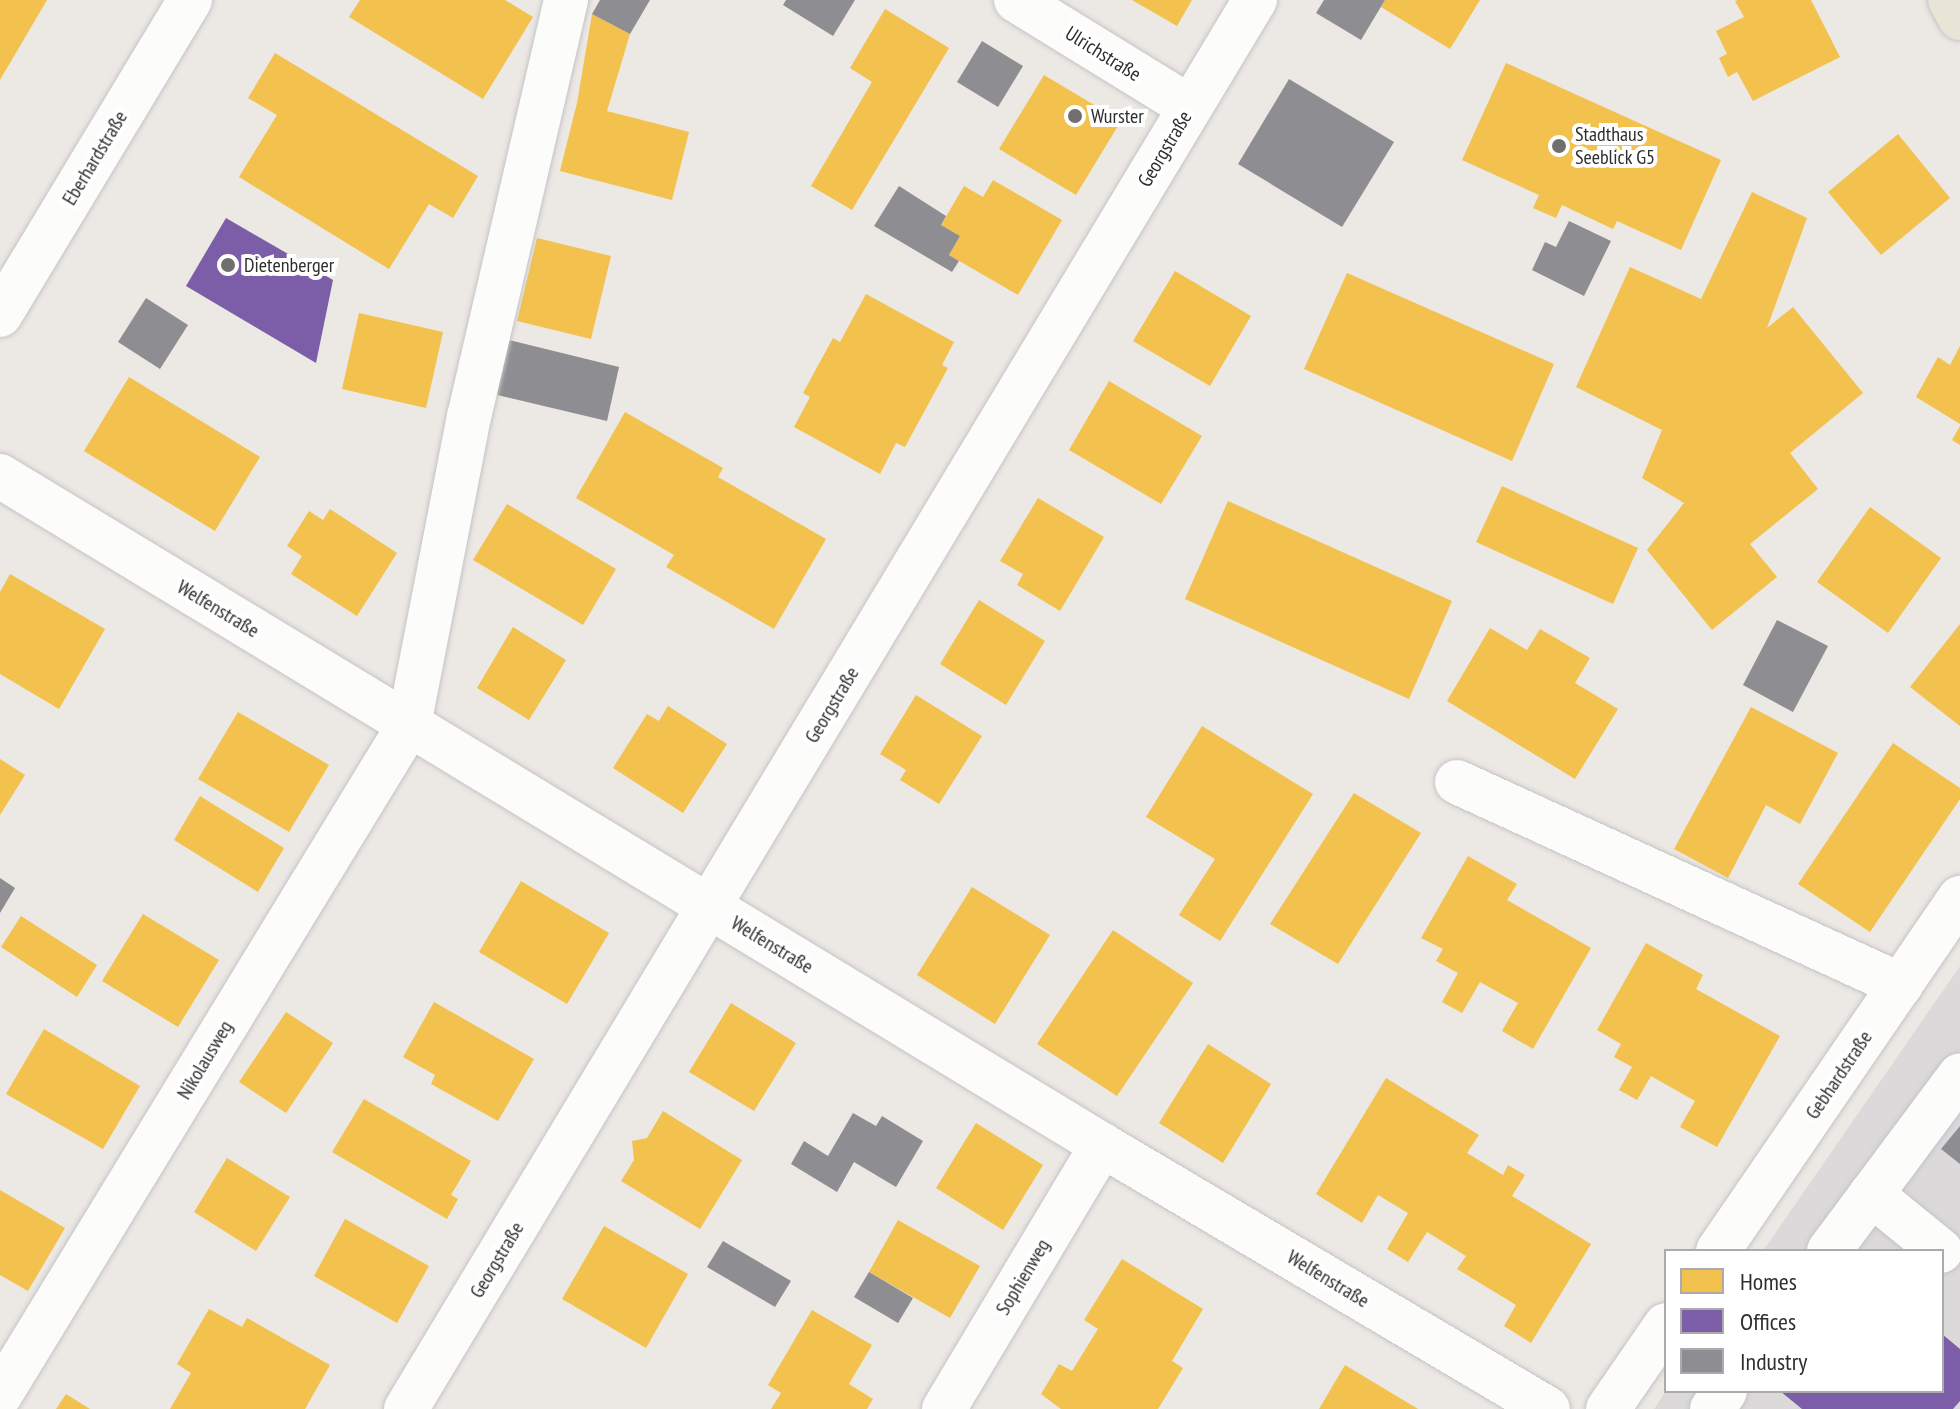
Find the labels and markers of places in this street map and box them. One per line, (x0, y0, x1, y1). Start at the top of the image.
place label: Wurster (1091, 104, 1144, 128)
marker: Wurster (1066, 107, 1084, 125)
place label: Stadthaus Seeblick G5 (1575, 122, 1656, 169)
marker: Stadthaus Seeblick G5 (1550, 137, 1568, 155)
place label: Dietenberger (244, 253, 334, 277)
marker: Dietenberger (219, 256, 237, 274)

